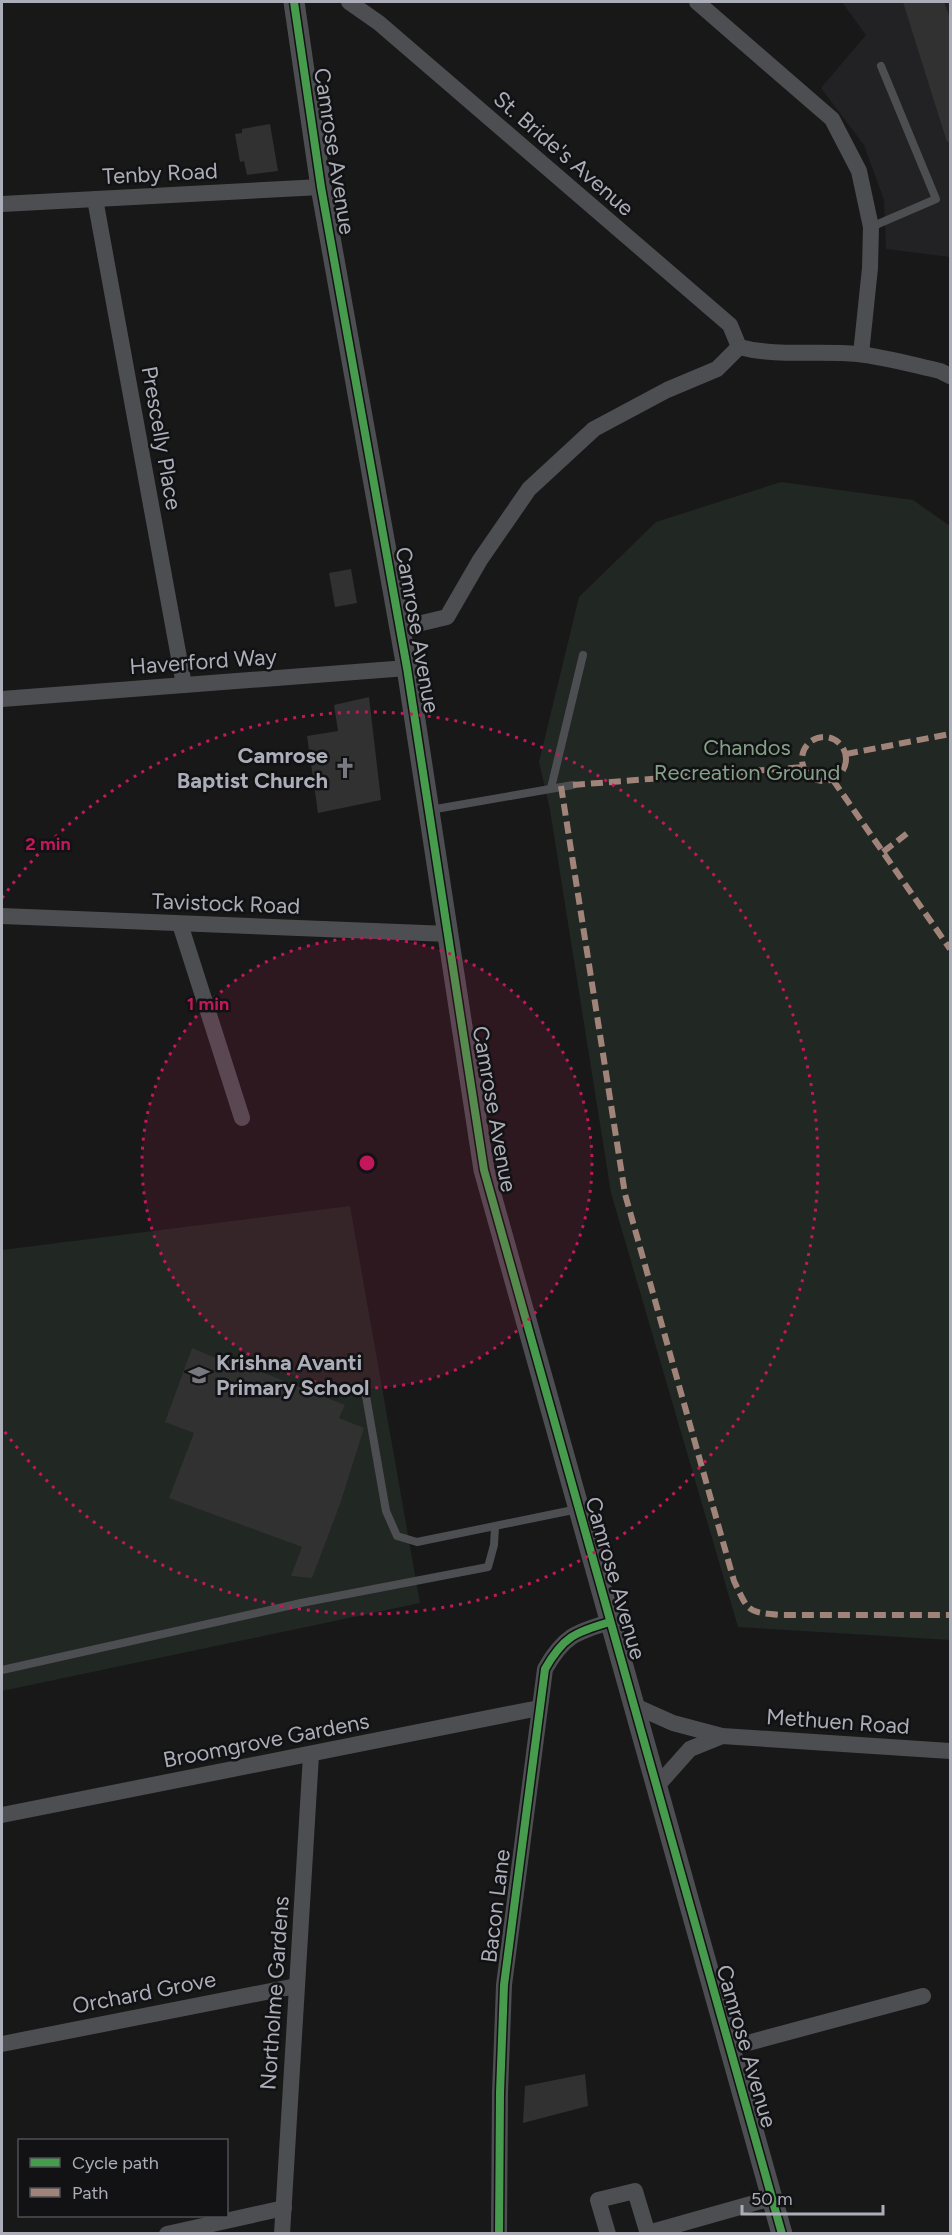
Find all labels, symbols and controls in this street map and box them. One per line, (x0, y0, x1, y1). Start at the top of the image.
street label: Camrose Avenue (308, 66, 361, 236)
street label: St. Bride's Avenue (488, 85, 639, 222)
street label: Tenby Road (102, 157, 218, 190)
street label: Prescelly Place (136, 364, 187, 512)
street label: Camrose Avenue (390, 545, 445, 715)
street label: Haverford Way (128, 643, 278, 680)
park label: Chandos Recreation Ground (654, 734, 840, 786)
place label: Camrose Baptist Church (177, 742, 328, 794)
church icon: Camrose Baptist Church (333, 756, 357, 780)
text: 2 min (25, 833, 71, 855)
street label: Tavistock Road (151, 887, 301, 920)
text: 1 min (187, 993, 229, 1015)
street label: Camrose Avenue (467, 1024, 522, 1194)
centre of rings (357, 1153, 377, 1173)
place label: Krishna Avanti Primary School (216, 1349, 369, 1401)
school or university icon: Krishna Avanti Primary School (187, 1363, 211, 1387)
street label: Camrose Avenue (579, 1494, 652, 1663)
street label: Methuen Road (765, 1703, 911, 1740)
street label: Broomgrove Gardens (161, 1707, 371, 1774)
street label: Bacon Lane (475, 1848, 516, 1964)
street label: Northolme Gardens (254, 1895, 295, 2091)
street label: Camrose Avenue (710, 1962, 783, 2131)
street label: Orchard Grove (70, 1965, 218, 2020)
legend (18, 2139, 228, 2217)
text: Cycle path (72, 2152, 159, 2174)
scale bar (742, 2178, 883, 2216)
text: Path (72, 2182, 108, 2204)
text: 50 m (751, 2188, 793, 2210)

